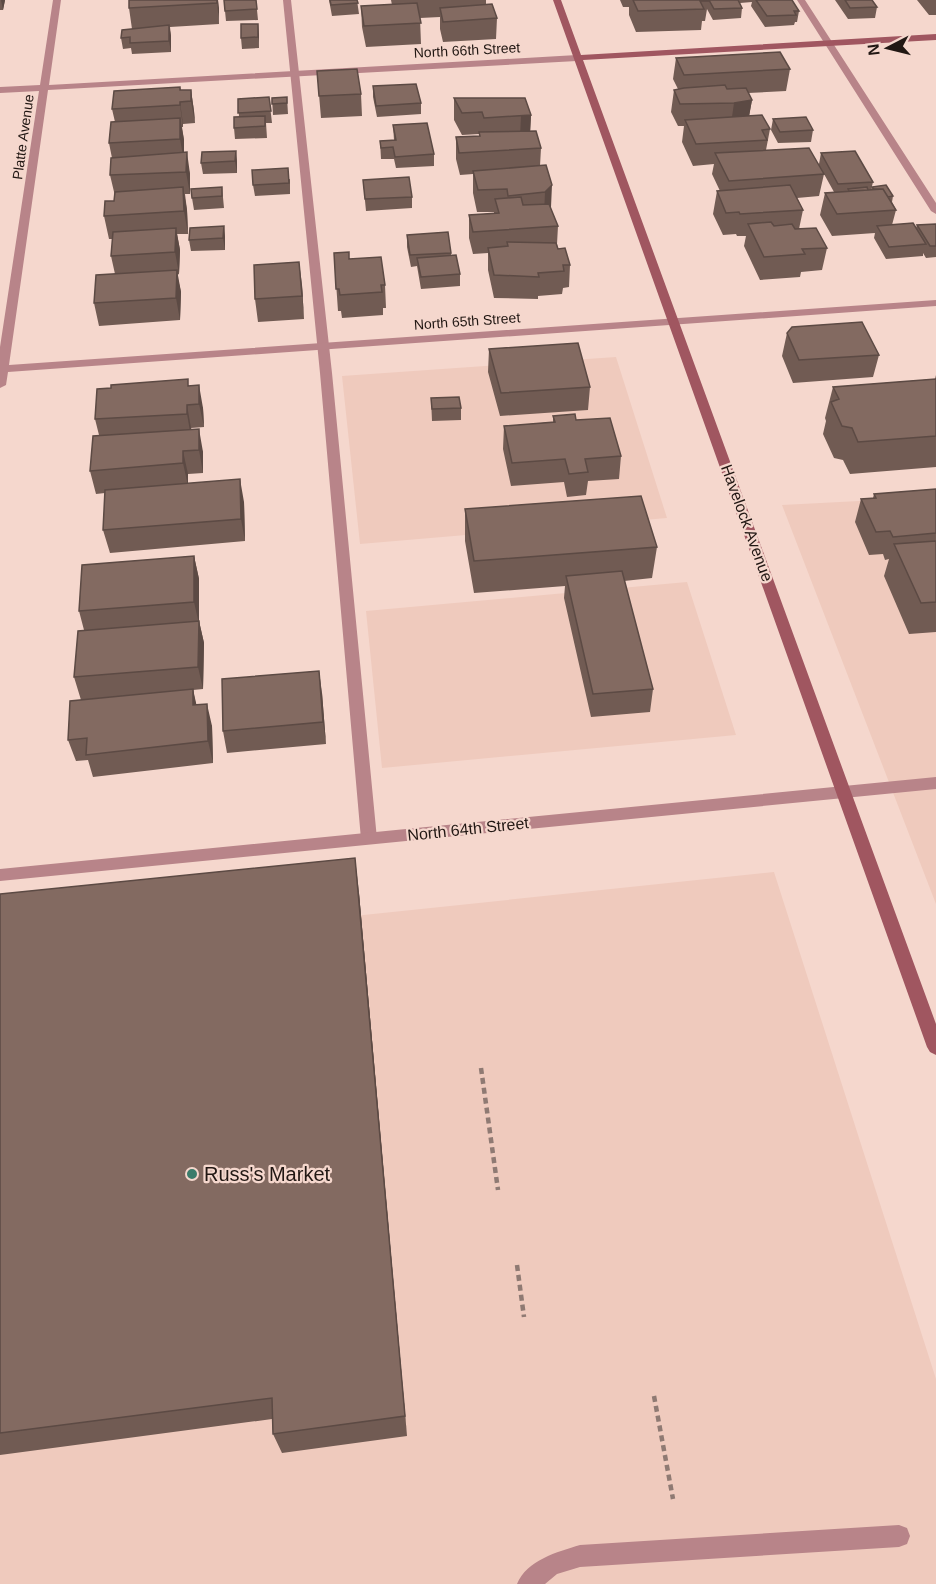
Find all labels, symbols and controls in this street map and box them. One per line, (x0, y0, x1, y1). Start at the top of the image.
north arrow (858, 18, 918, 78)
street label: North 66th Street (413, 39, 521, 61)
text: N (864, 43, 883, 57)
street label: Platte Avenue (9, 93, 37, 181)
street label: North 65th Street (413, 309, 521, 333)
street label: Havelock Avenue (718, 462, 776, 584)
street label: North 64th Street (407, 814, 530, 844)
place label: Russ's Market (204, 1163, 331, 1185)
marker: Russ's Market (185, 1167, 199, 1181)

